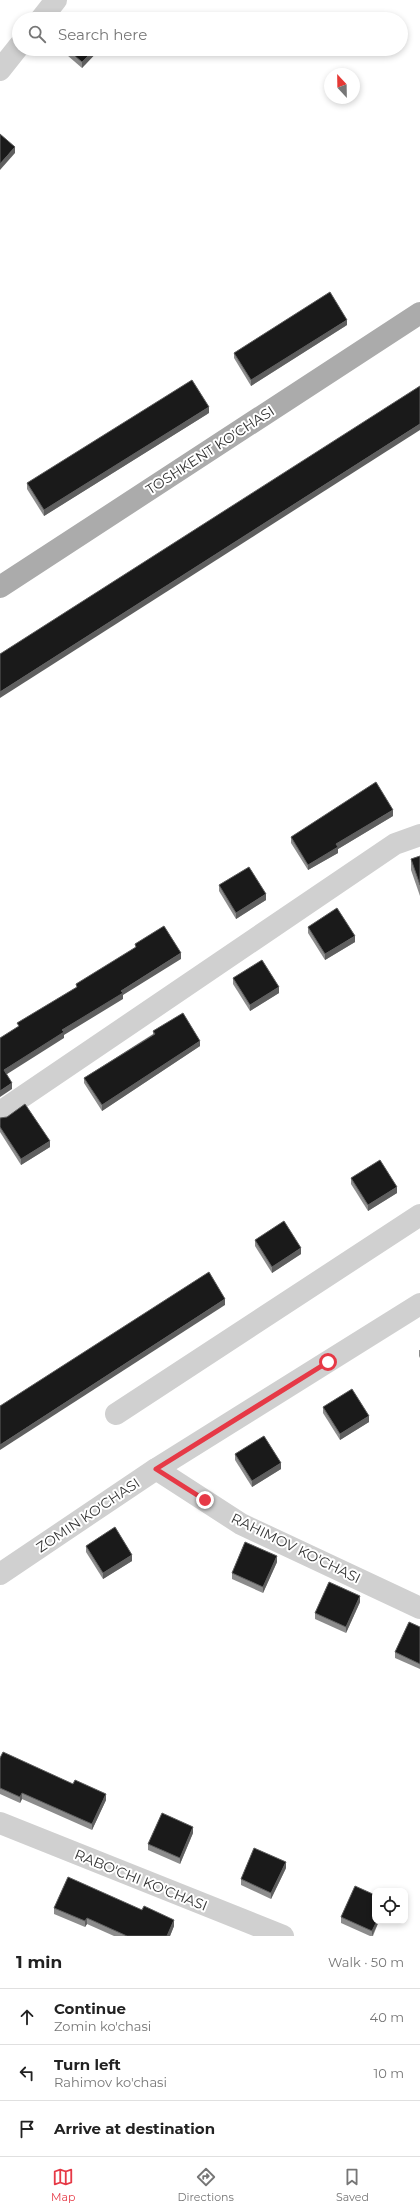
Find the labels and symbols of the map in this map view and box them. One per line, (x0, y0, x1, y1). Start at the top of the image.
north arrow (324, 68, 360, 104)
street label: TOSHKENT KO'CHASI (142, 402, 278, 498)
route start (319, 1353, 337, 1371)
street label: ZOMIN KO'CHASI (33, 1474, 143, 1556)
route end (196, 1491, 214, 1509)
street label: RAHIMOV KO'CHASI (228, 1509, 364, 1587)
street label: RABO'CHI KO'CHASI (72, 1845, 210, 1915)

